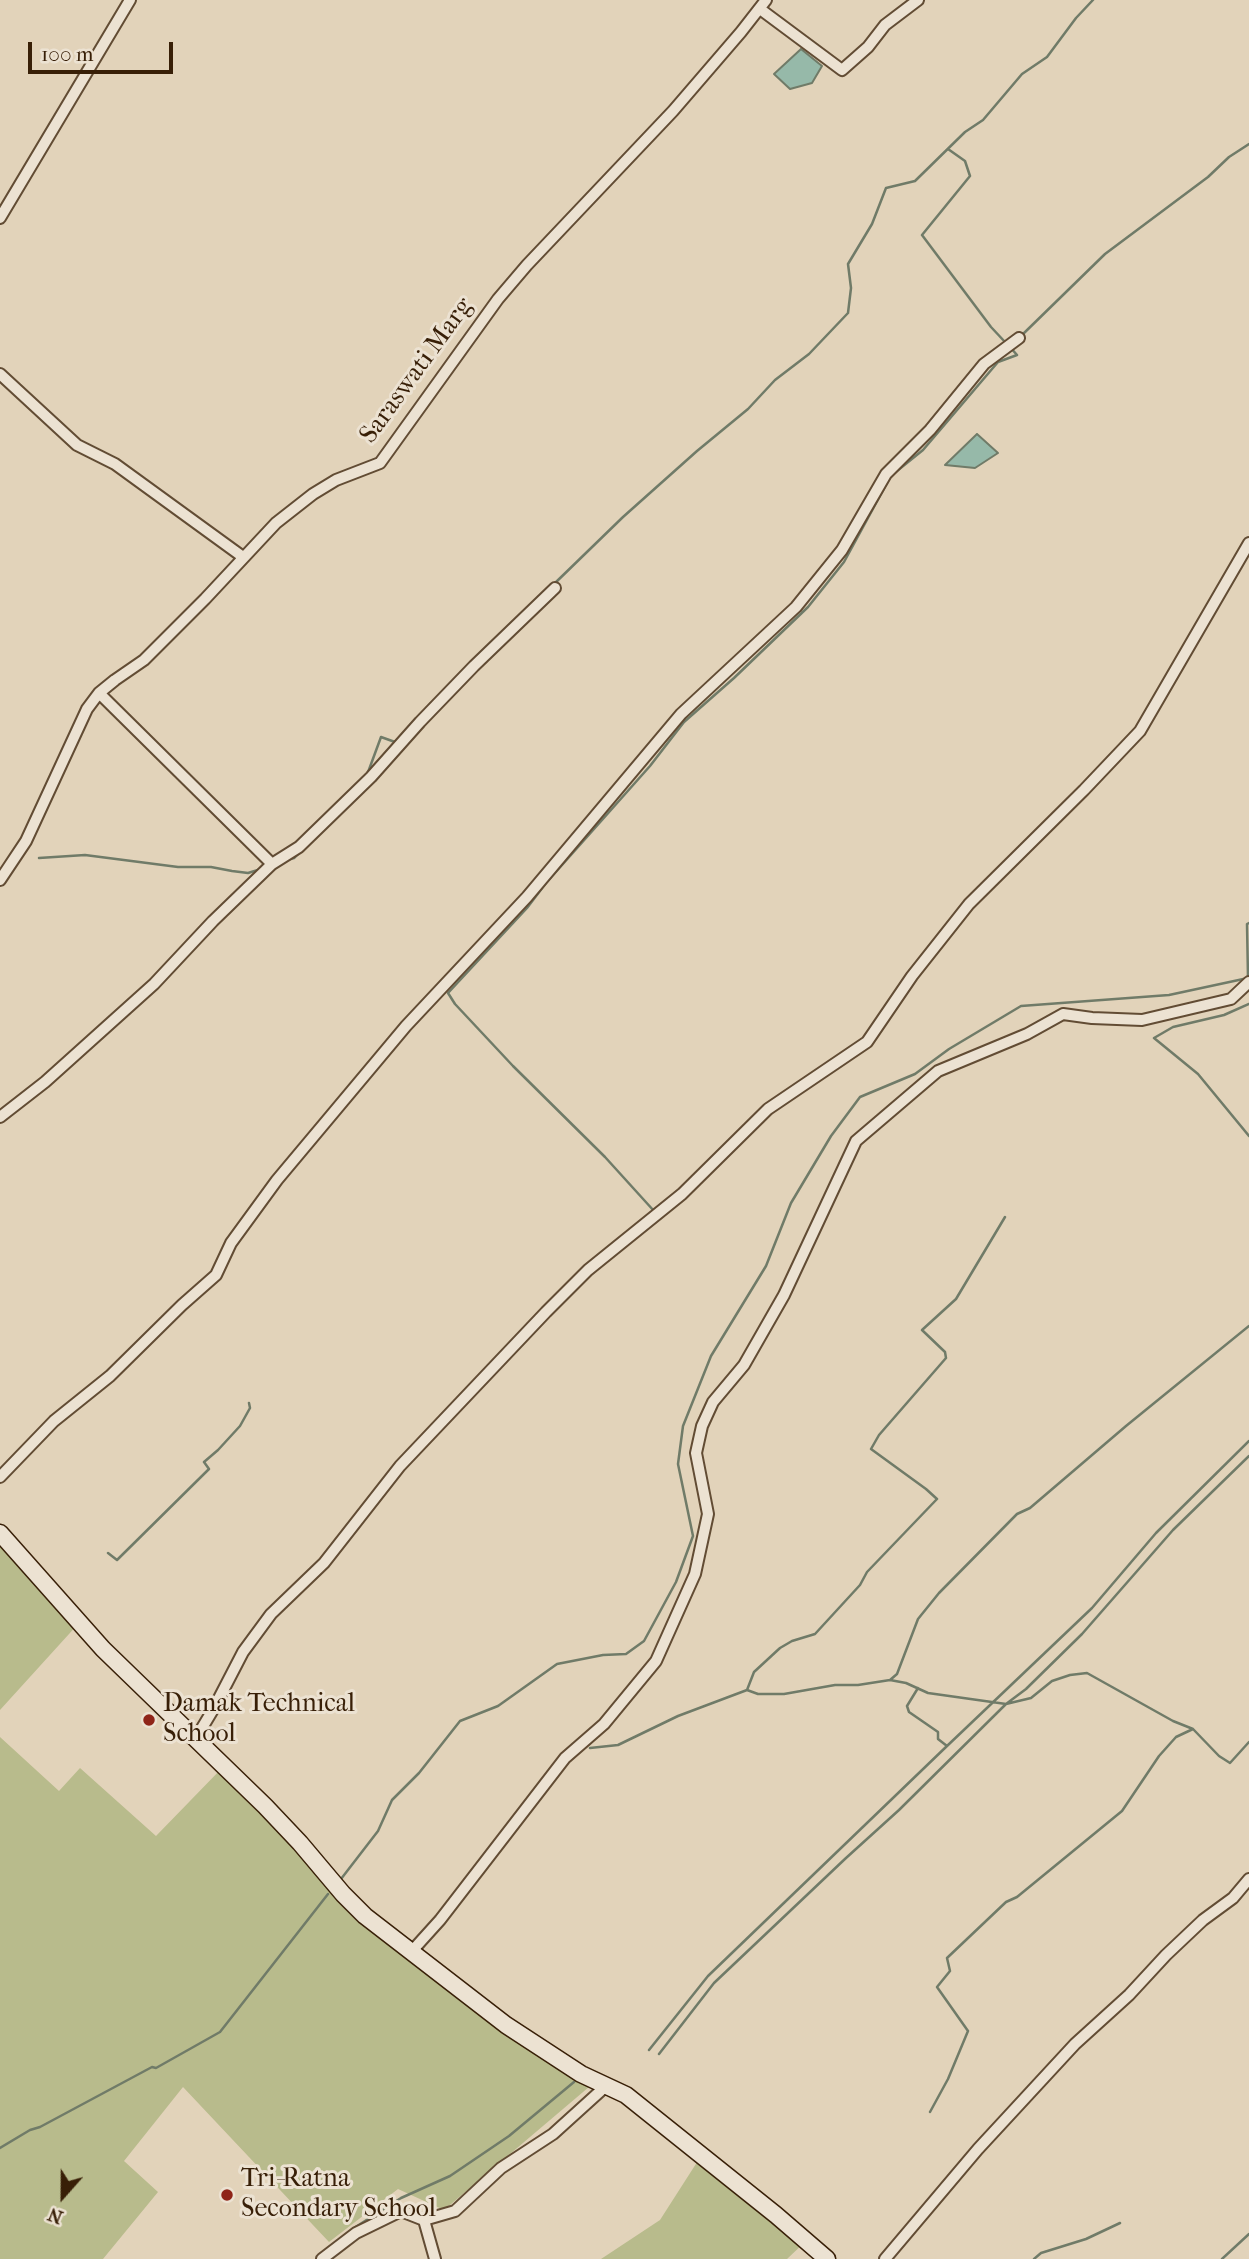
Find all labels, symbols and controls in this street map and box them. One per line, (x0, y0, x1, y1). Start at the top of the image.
scale bar (32, 28, 177, 72)
text: 100 m (41, 42, 94, 66)
street label: Saraswati Marg (354, 292, 480, 450)
place label: Damak Technical School (163, 1689, 355, 1750)
marker: Damak Technical School (141, 1712, 157, 1728)
north arrow (28, 2161, 98, 2231)
place label: Tri-Ratna Secondary School (241, 2164, 436, 2226)
marker: Tri-Ratna Secondary School (219, 2187, 235, 2203)
text: N (45, 2203, 66, 2228)

